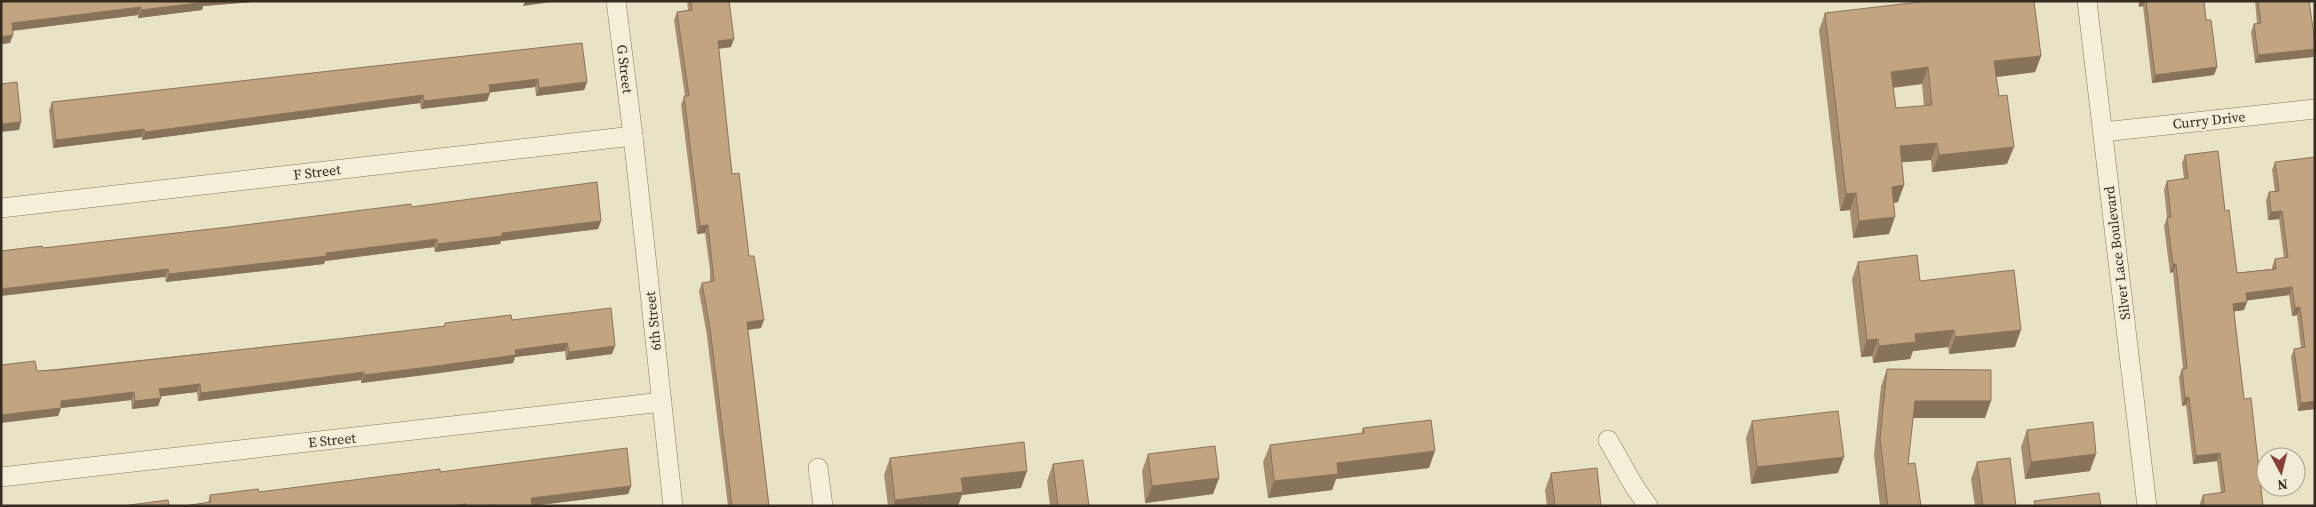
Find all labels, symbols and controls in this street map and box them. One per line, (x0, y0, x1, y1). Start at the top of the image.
street label: G Street (612, 43, 638, 95)
street label: Curry Drive (2172, 106, 2246, 134)
street label: F Street (292, 159, 342, 185)
street label: Silver Lace Boulevard (2099, 185, 2135, 321)
street label: 6th Street (640, 290, 666, 352)
street label: E Street (307, 428, 357, 452)
north arrow (2256, 447, 2306, 497)
text: N (2276, 474, 2289, 495)

